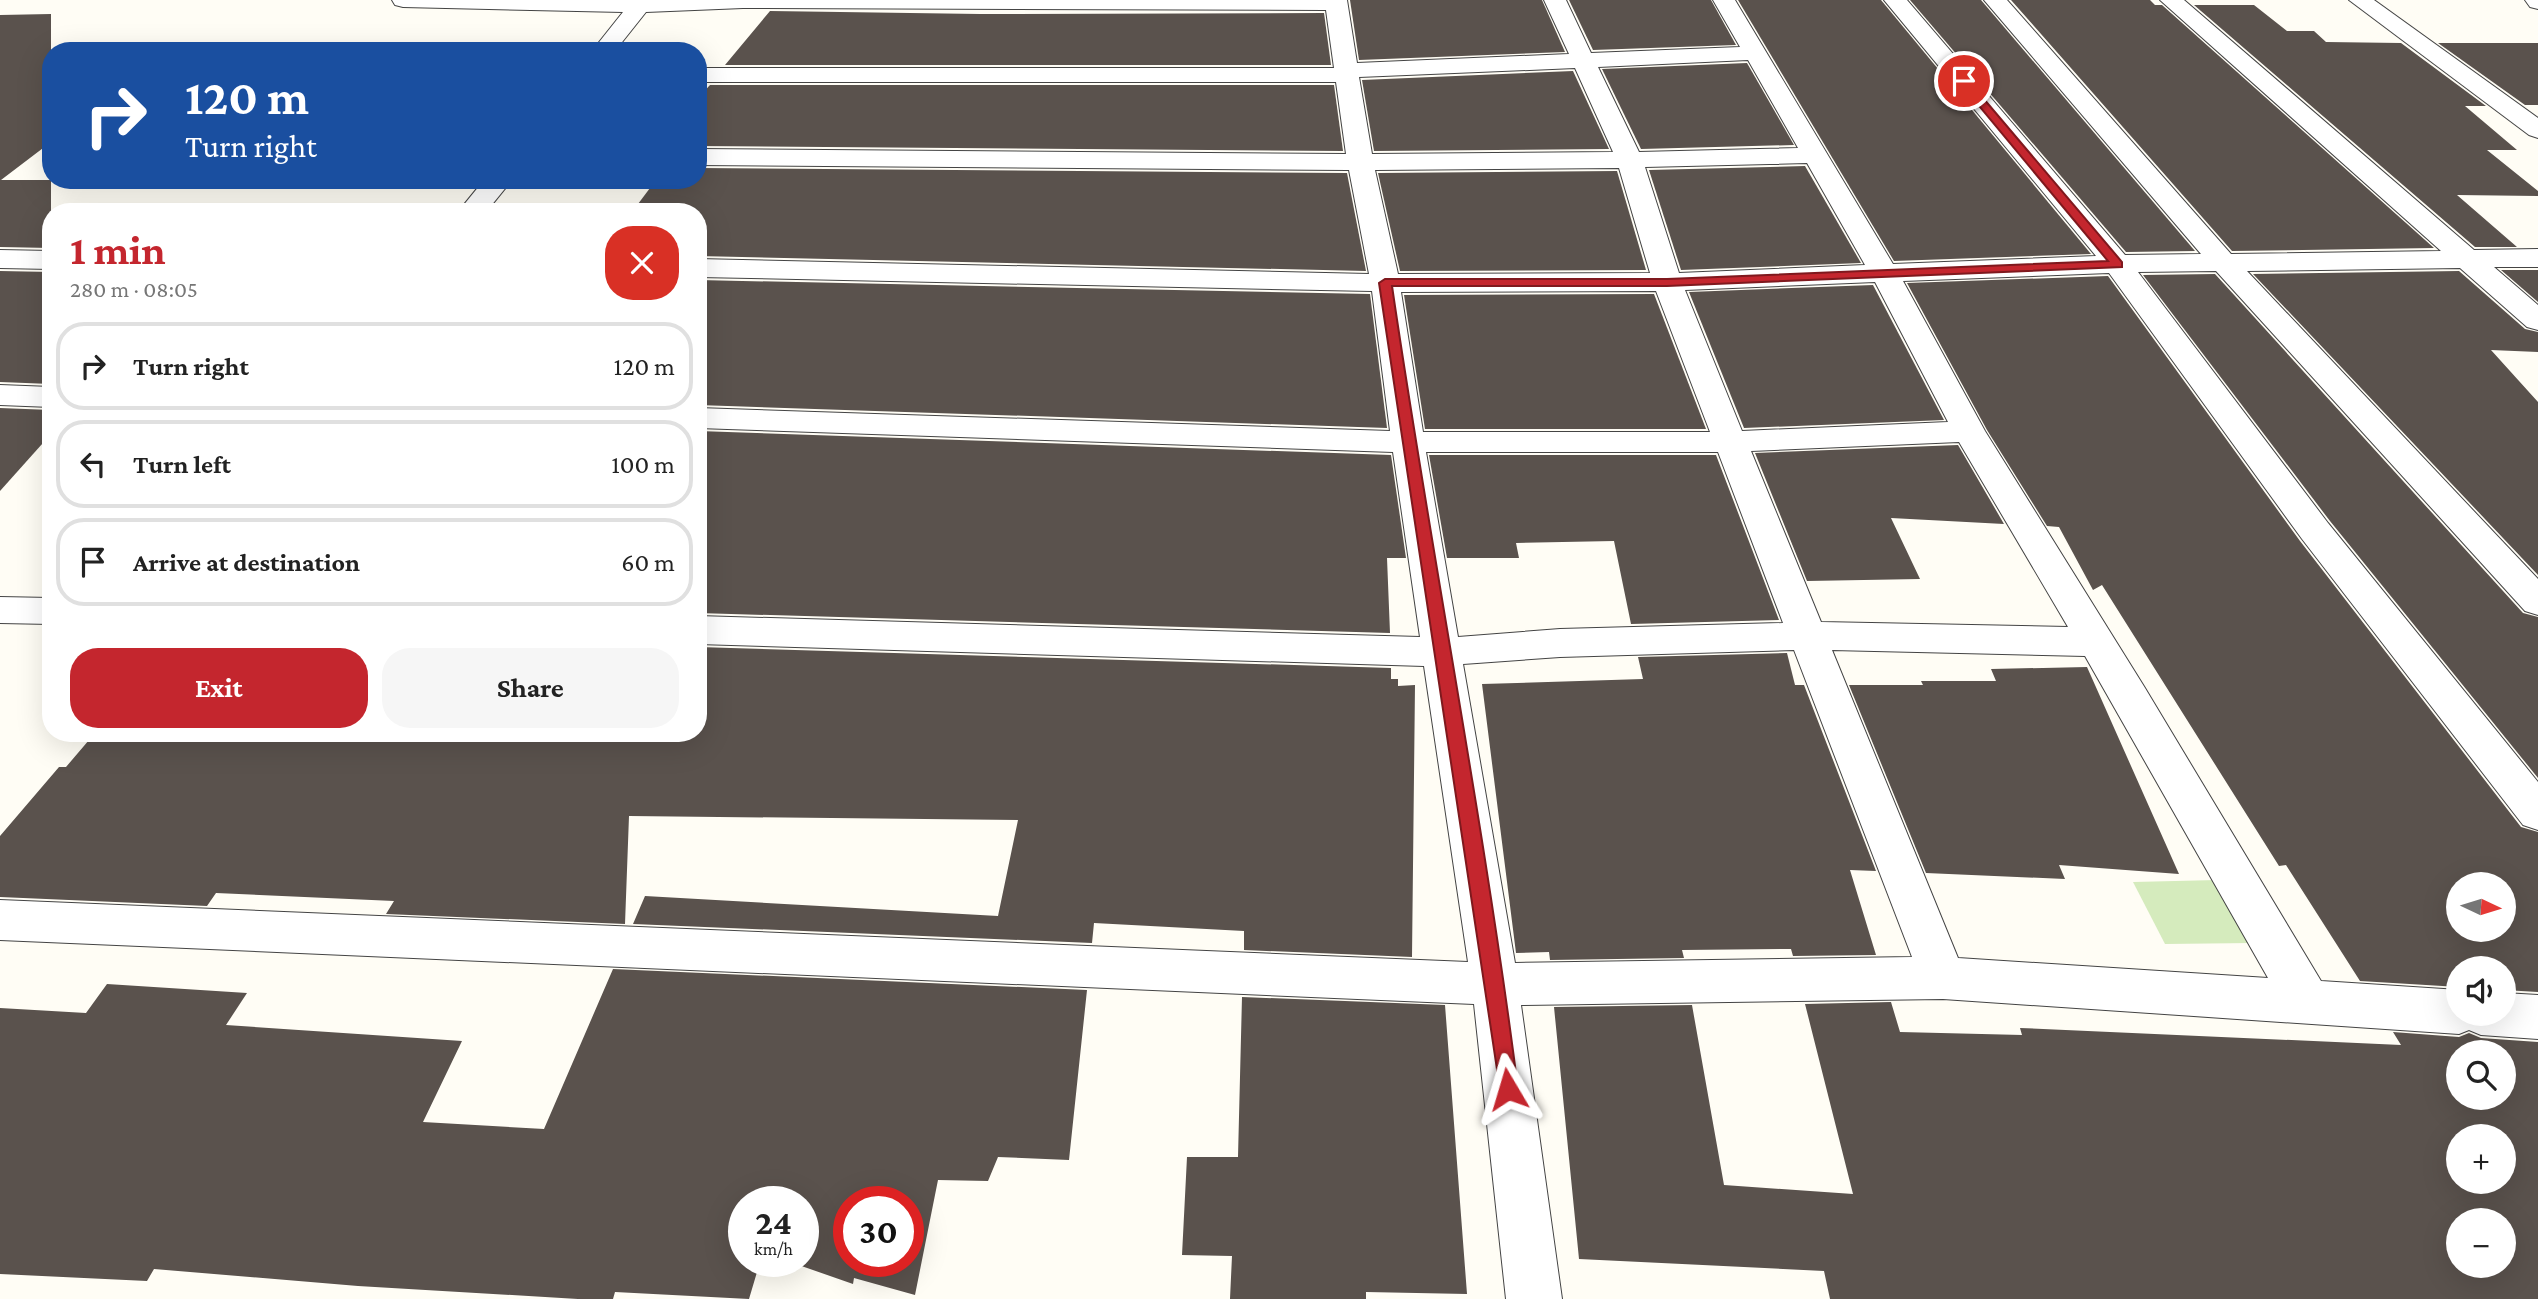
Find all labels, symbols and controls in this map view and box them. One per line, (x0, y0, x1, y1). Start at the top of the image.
pin (1934, 51, 1994, 111)
icon: arrive (1945, 62, 1983, 100)
icon: right (70, 70, 161, 161)
text: 120 m (185, 70, 309, 125)
text: Turn right (185, 128, 317, 164)
text: 1 min (70, 226, 166, 273)
button: close (605, 226, 679, 300)
text: 280 m · 08:05 (70, 276, 198, 302)
icon: right (74, 347, 112, 385)
text: Turn right (133, 352, 249, 381)
text: 120 m (614, 352, 675, 381)
icon: left (74, 445, 112, 483)
text: Turn left (133, 450, 231, 479)
text: 100 m (611, 450, 675, 479)
icon: arrive (74, 543, 112, 581)
text: Arrive at destination (133, 548, 360, 577)
text: 60 m (621, 548, 675, 577)
button: Exit (70, 648, 368, 728)
button: Share (382, 648, 679, 728)
north arrow (2446, 872, 2516, 942)
map controls (2446, 872, 2516, 1278)
button: sound (2446, 956, 2516, 1026)
button: search (2446, 1040, 2516, 1110)
position arrow (1471, 1052, 1545, 1126)
button: + (2446, 1124, 2516, 1194)
speed limit sign: 30 (833, 1186, 924, 1277)
text: 24 (755, 1203, 792, 1242)
button: − (2446, 1208, 2516, 1278)
text: km/h (754, 1239, 793, 1259)

